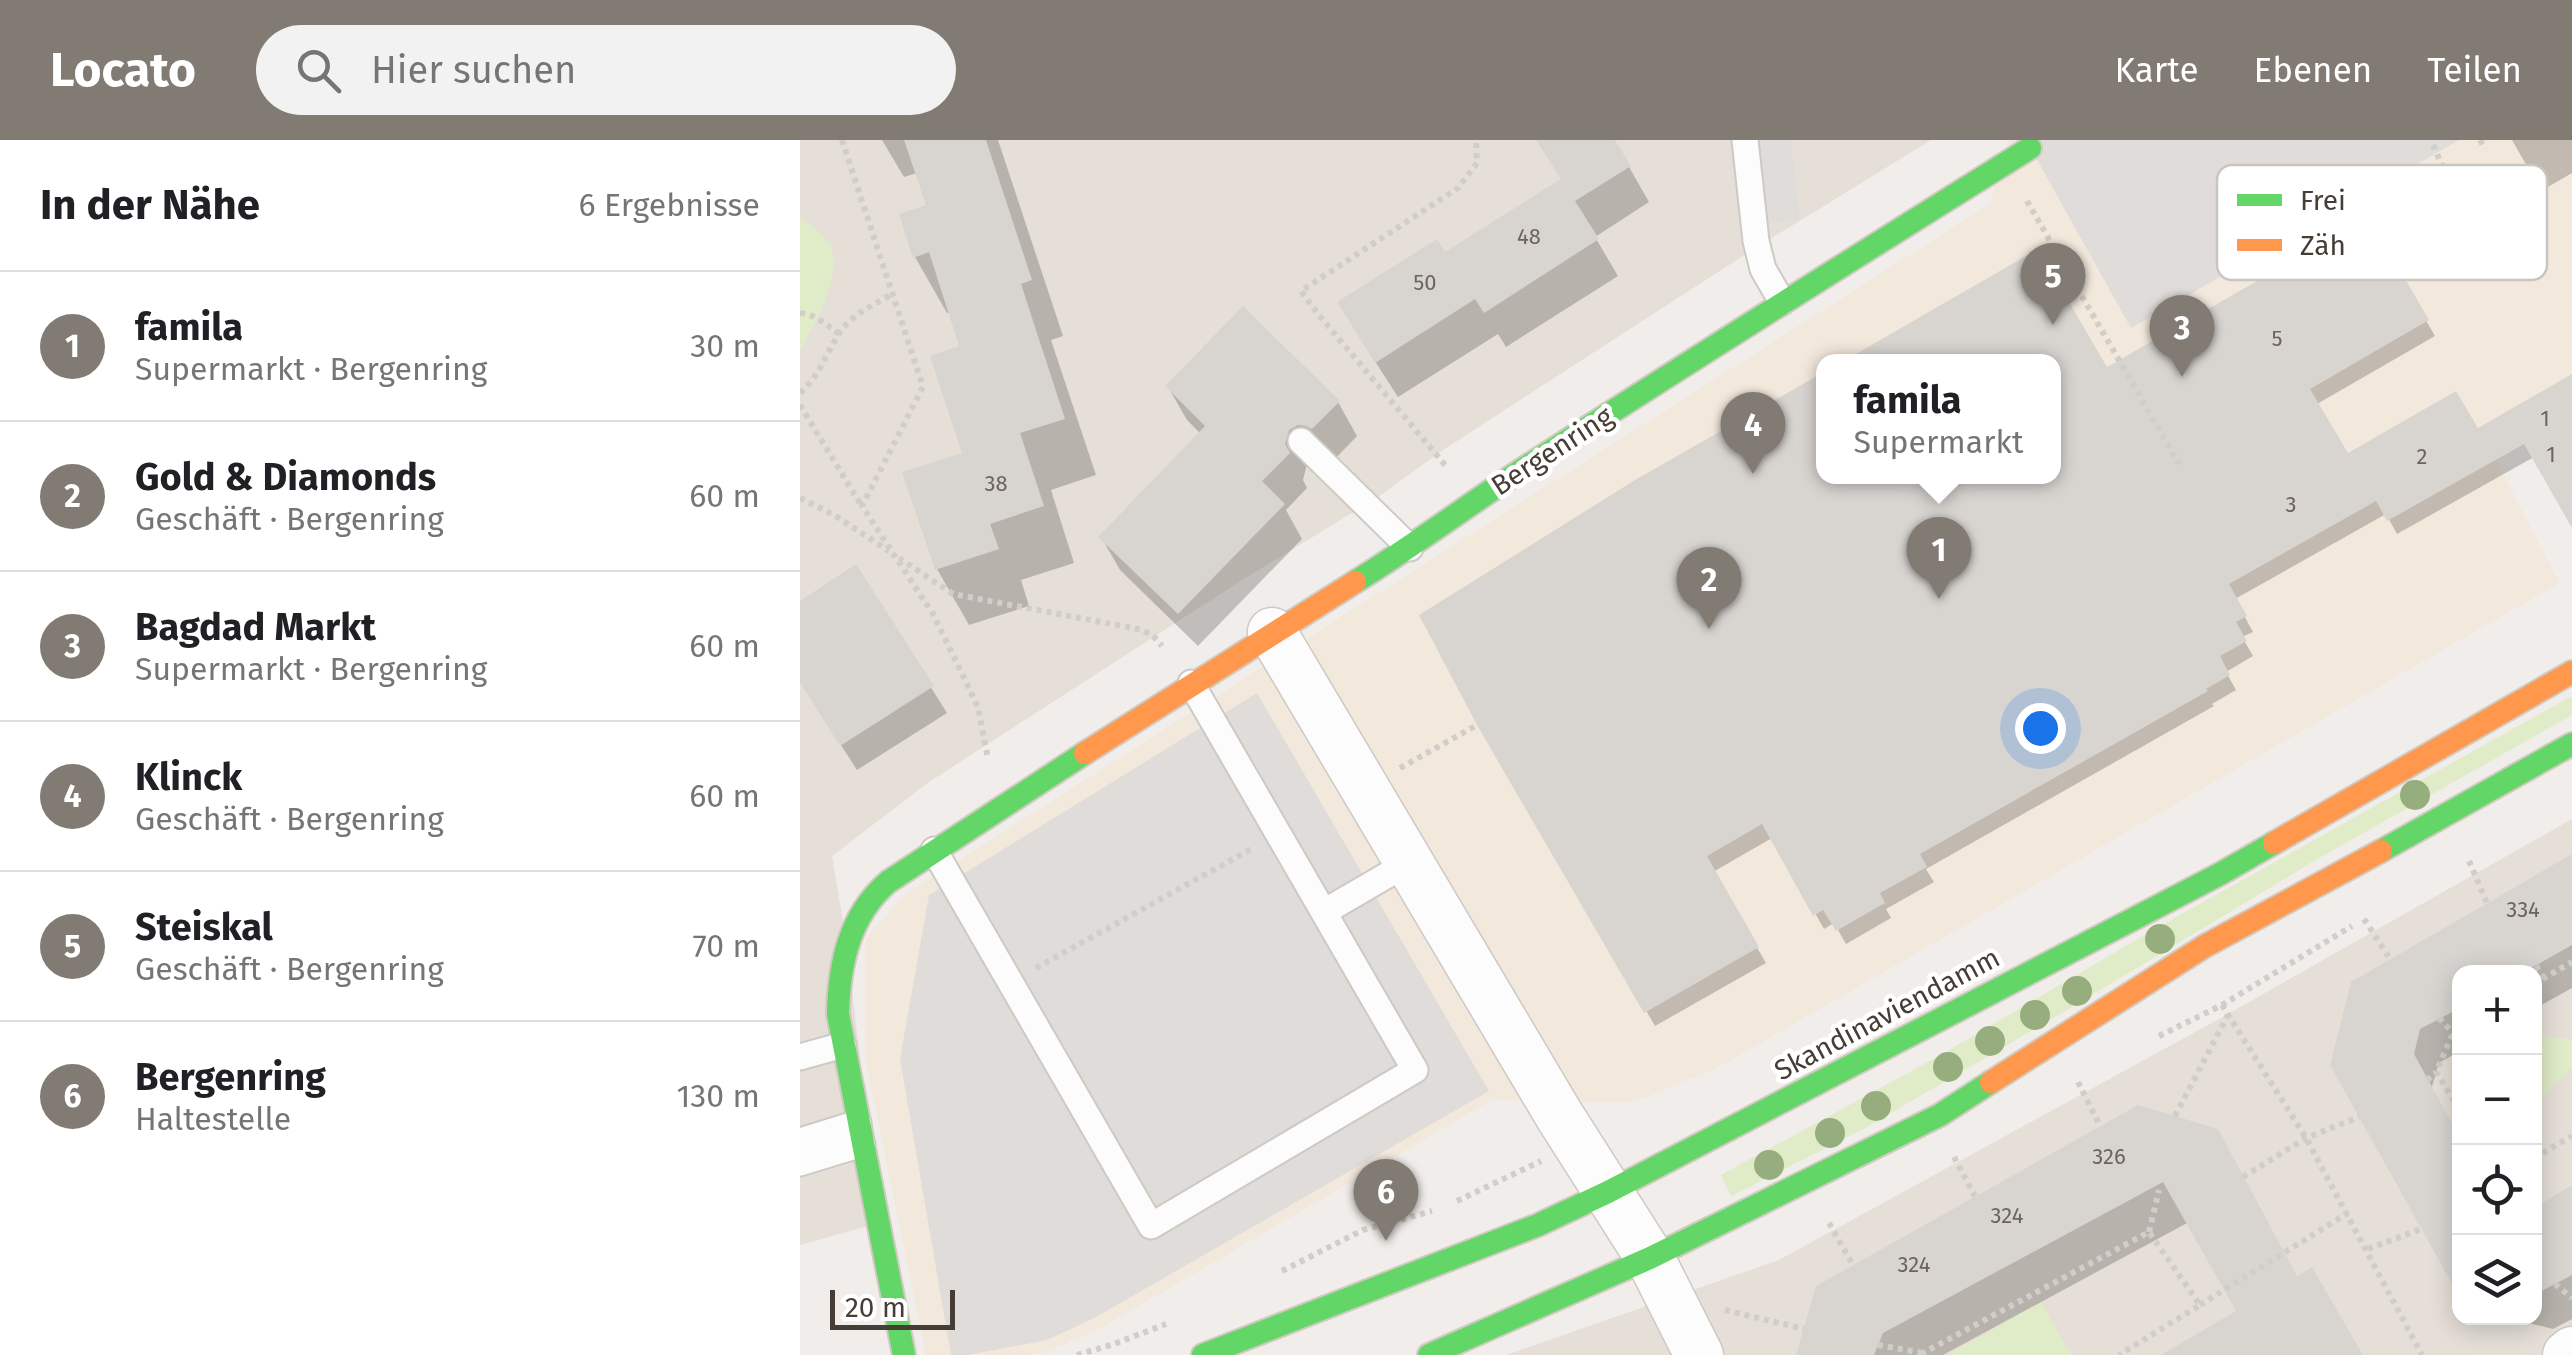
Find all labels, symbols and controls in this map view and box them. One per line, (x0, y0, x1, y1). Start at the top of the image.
search box (256, 25, 956, 115)
text: Locato (50, 41, 196, 99)
icon: search (291, 43, 346, 98)
text: Hier suchen (371, 47, 576, 93)
text: Karte (2114, 49, 2199, 91)
text: Ebenen (2254, 49, 2372, 91)
text: Teilen (2427, 49, 2522, 91)
legend (2217, 165, 2547, 280)
text: In der Nähe (40, 180, 260, 230)
text: Frei (2300, 184, 2346, 217)
text: 6 Ergebnisse (578, 186, 760, 224)
house number: 48 (1517, 223, 1541, 250)
text: Zäh (2300, 229, 2346, 262)
pin: 5 (2020, 242, 2086, 325)
house number: 50 (1413, 269, 1437, 296)
pin: 3 (2150, 294, 2214, 377)
text: famila (135, 304, 243, 350)
house number: 5 (2271, 325, 2283, 352)
text: 1 (65, 327, 80, 365)
text: 30 m (690, 327, 760, 365)
text: Supermarkt · Bergenring (135, 350, 487, 388)
popup (1816, 354, 2061, 484)
text: famila (1854, 377, 1962, 423)
pin: 4 (1720, 392, 1786, 474)
street label: Bergenring (1485, 399, 1619, 502)
house number: 1 (2540, 405, 2550, 432)
text: Supermarkt (1854, 423, 2023, 461)
house number: 1 (2546, 441, 2556, 468)
house number: 2 (2417, 443, 2427, 470)
text: Gold & Diamonds (135, 454, 436, 500)
house number: 38 (984, 470, 1008, 497)
text: 2 (64, 477, 81, 515)
text: 60 m (689, 477, 760, 515)
house number: 3 (2286, 491, 2296, 518)
text: Geschäft · Bergenring (135, 500, 444, 538)
pin: 1 (1906, 516, 1972, 599)
pin: 2 (1676, 546, 1742, 629)
text: Bagdad Markt (135, 604, 376, 650)
text: 3 (64, 627, 81, 665)
text: 60 m (689, 627, 760, 665)
text: Supermarkt · Bergenring (135, 650, 487, 688)
your location (2015, 703, 2066, 754)
text: Klinck (135, 754, 242, 800)
text: 4 (63, 777, 82, 815)
text: 60 m (689, 777, 760, 815)
text: Geschäft · Bergenring (135, 800, 444, 838)
house number: 334 (2506, 896, 2540, 923)
text: Steiskal (135, 904, 273, 950)
text: 5 (64, 927, 81, 965)
text: 70 m (692, 927, 760, 965)
street label: Skandinaviendamm (1769, 941, 2005, 1087)
text: Geschäft · Bergenring (135, 950, 444, 988)
map controls (2452, 965, 2542, 1325)
button: + (2452, 965, 2542, 1055)
text: Bergenring (135, 1054, 326, 1100)
button: − (2452, 1055, 2542, 1145)
text: 6 (63, 1077, 82, 1115)
text: 130 m (676, 1077, 760, 1115)
text: Haltestelle (135, 1100, 291, 1138)
house number: 326 (2092, 1143, 2126, 1170)
button: locate (2452, 1145, 2542, 1235)
pin: 6 (1354, 1158, 1418, 1241)
house number: 324 (1991, 1202, 2024, 1229)
button: layers (2452, 1235, 2542, 1325)
house number: 324 (1898, 1251, 1931, 1278)
scale bar (830, 1285, 955, 1330)
text: 20 m (845, 1291, 906, 1324)

